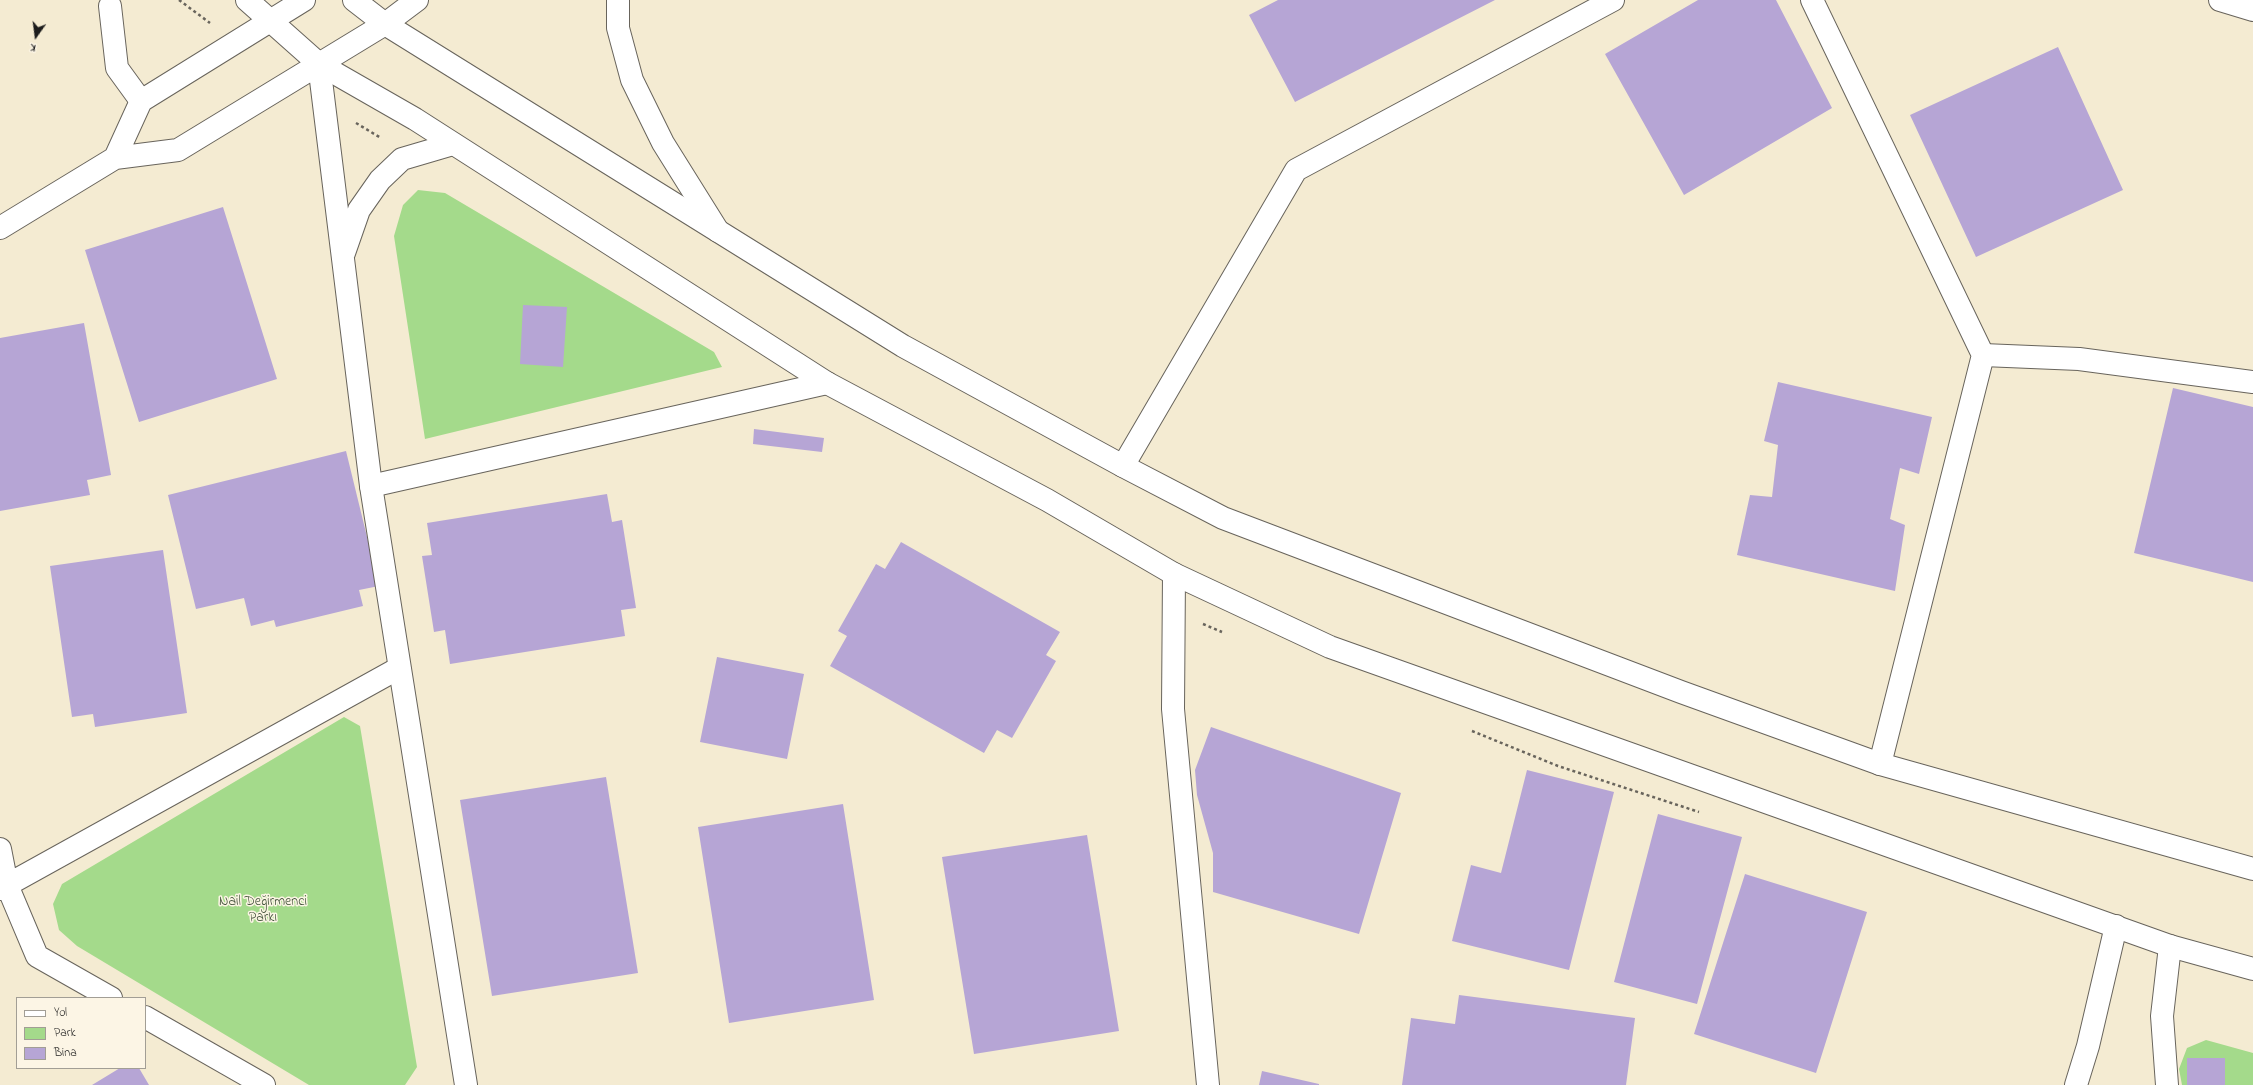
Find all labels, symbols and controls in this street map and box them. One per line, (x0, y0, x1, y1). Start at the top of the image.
north arrow (16, 16, 56, 56)
text: K (29, 39, 38, 56)
park label: Nail Değirmenci Parkı (219, 895, 307, 928)
legend (16, 997, 146, 1069)
text: Yol (54, 1004, 67, 1022)
text: Park (54, 1024, 76, 1042)
text: Bina (54, 1044, 77, 1062)

